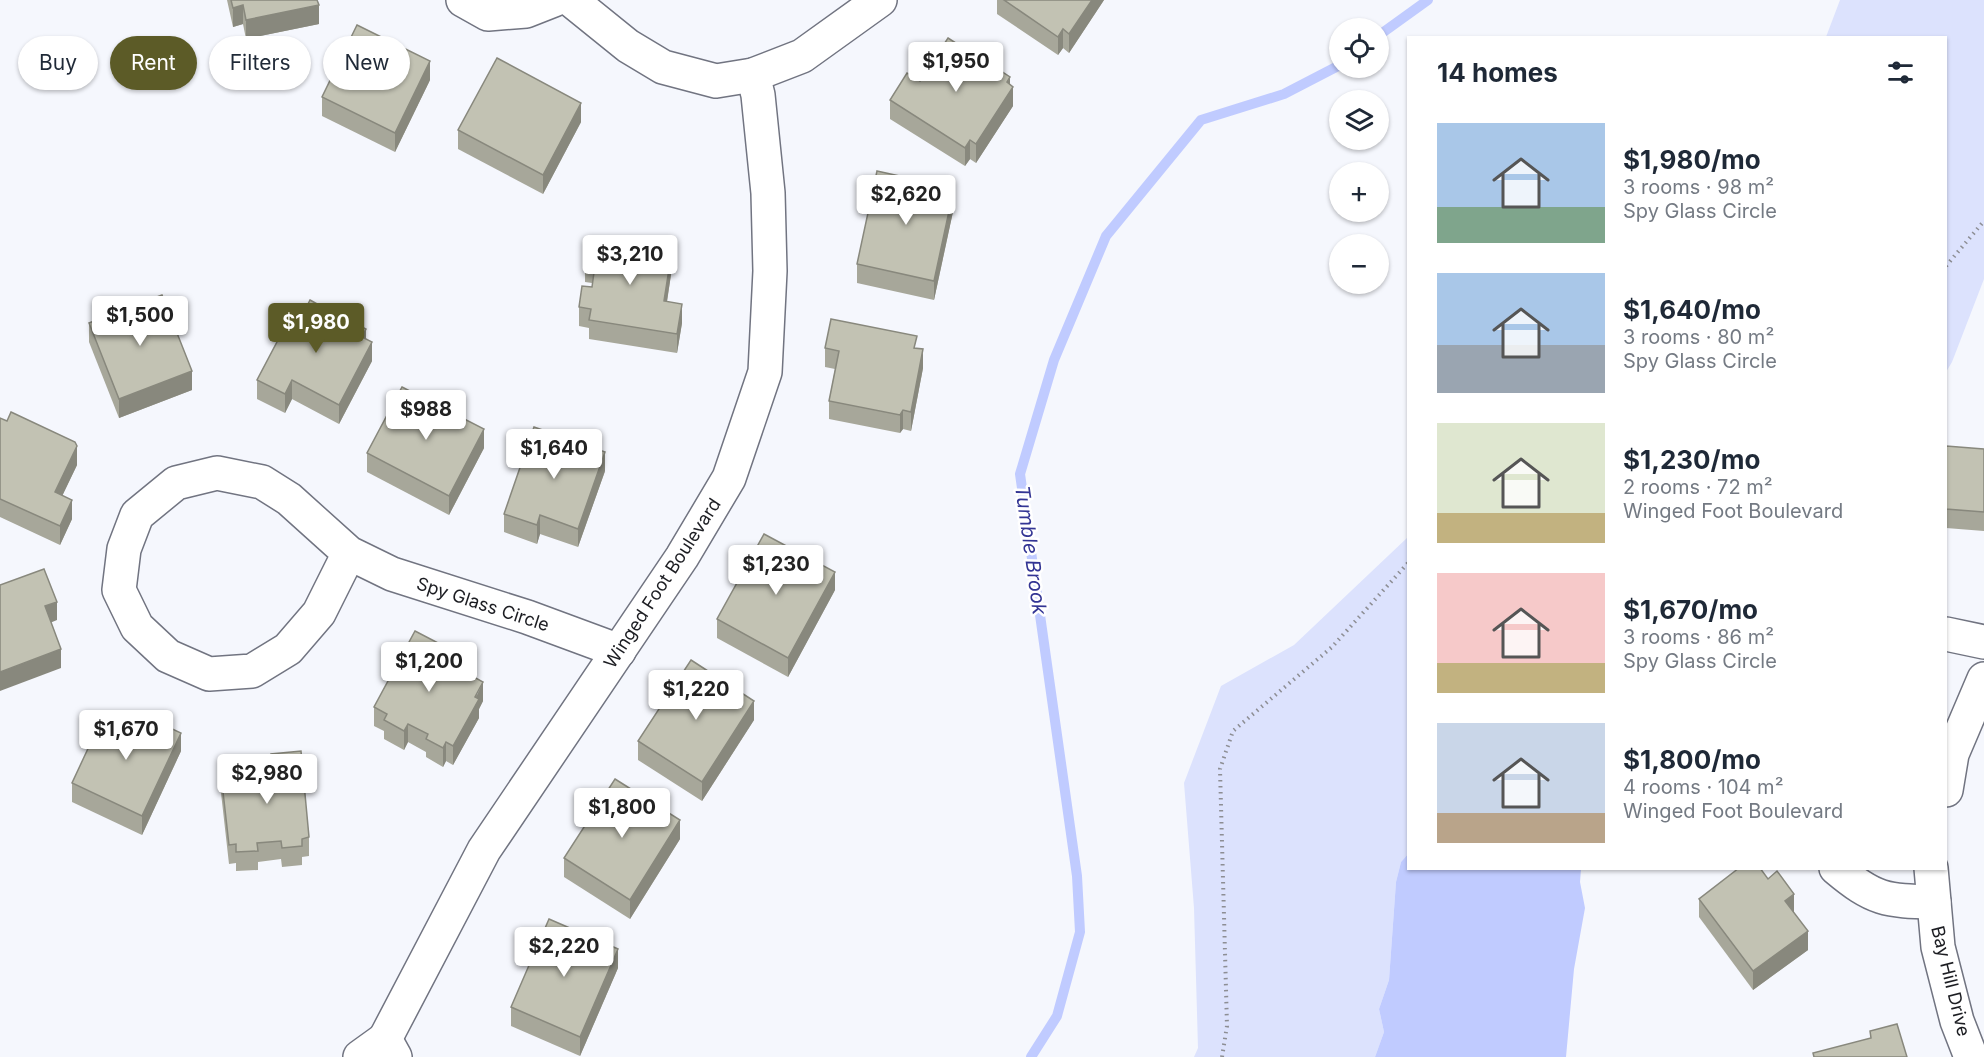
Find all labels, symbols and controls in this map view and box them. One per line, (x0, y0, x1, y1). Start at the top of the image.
map controls (1329, 18, 1389, 294)
button: locate (1329, 18, 1389, 78)
chip: Buy (18, 36, 98, 90)
chip: Rent (110, 36, 197, 90)
chip: Filters (209, 36, 311, 90)
chip: New (323, 36, 410, 90)
pin: $1,950 (907, 42, 1005, 93)
text: $1,950 (922, 49, 990, 73)
icon: filters (1884, 56, 1917, 89)
text: 14 homes (1437, 57, 1558, 88)
button: layers (1329, 90, 1389, 150)
text: $1,980/mo (1623, 144, 1761, 175)
icon: home (1485, 147, 1557, 219)
button: + (1329, 162, 1389, 222)
pin: $2,620 (857, 175, 955, 226)
text: 3 rooms · 98 m² (1623, 175, 1774, 199)
text: $2,620 (871, 182, 941, 206)
text: Spy Glass Circle (1623, 199, 1777, 223)
button: − (1329, 234, 1389, 294)
pin: $3,210 (581, 235, 679, 286)
text: $3,210 (597, 242, 663, 266)
text: $1,640/mo (1623, 294, 1761, 325)
pin: $1,500 (91, 296, 189, 347)
icon: home (1485, 297, 1557, 369)
text: $1,500 (106, 303, 174, 327)
pin: $1,980 (267, 303, 365, 354)
text: $1,980 (282, 310, 350, 334)
text: 3 rooms · 80 m² (1623, 325, 1774, 349)
text: Spy Glass Circle (1623, 349, 1777, 373)
pin: $988 (390, 390, 462, 441)
text: $988 (400, 397, 452, 421)
pin: $1,640 (505, 429, 603, 480)
text: $1,640 (520, 436, 588, 460)
text: $1,230/mo (1623, 444, 1760, 475)
icon: home (1485, 447, 1557, 519)
text: 2 rooms · 72 m² (1623, 475, 1773, 499)
water label: Tumble Brook (1010, 484, 1052, 617)
street label: Winged Foot Boulevard (599, 494, 725, 672)
text: Winged Foot Boulevard (1623, 499, 1843, 523)
pin: $1,230 (727, 545, 825, 596)
text: $1,230 (742, 552, 810, 576)
street label: Spy Glass Circle (414, 573, 552, 635)
text: $1,670/mo (1623, 594, 1758, 625)
icon: home (1485, 597, 1557, 669)
text: 3 rooms · 86 m² (1623, 625, 1774, 649)
pin: $1,200 (380, 642, 478, 693)
text: $1,200 (395, 649, 463, 673)
text: Spy Glass Circle (1623, 649, 1777, 673)
pin: $1,220 (647, 670, 745, 721)
text: $1,220 (662, 677, 730, 701)
pin: $1,670 (77, 710, 175, 761)
text: $1,670 (93, 717, 159, 741)
text: $1,800/mo (1623, 744, 1761, 775)
icon: home (1485, 747, 1557, 819)
pin: $2,980 (218, 754, 316, 805)
text: $2,980 (231, 761, 303, 785)
text: 4 rooms · 104 m² (1623, 775, 1783, 799)
pin: $1,800 (573, 788, 671, 839)
text: $1,800 (588, 795, 656, 819)
text: Winged Foot Boulevard (1623, 799, 1843, 823)
street label: Bay Hill Drive (1927, 924, 1975, 1038)
pin: $2,220 (515, 927, 613, 978)
text: $2,220 (528, 934, 600, 958)

